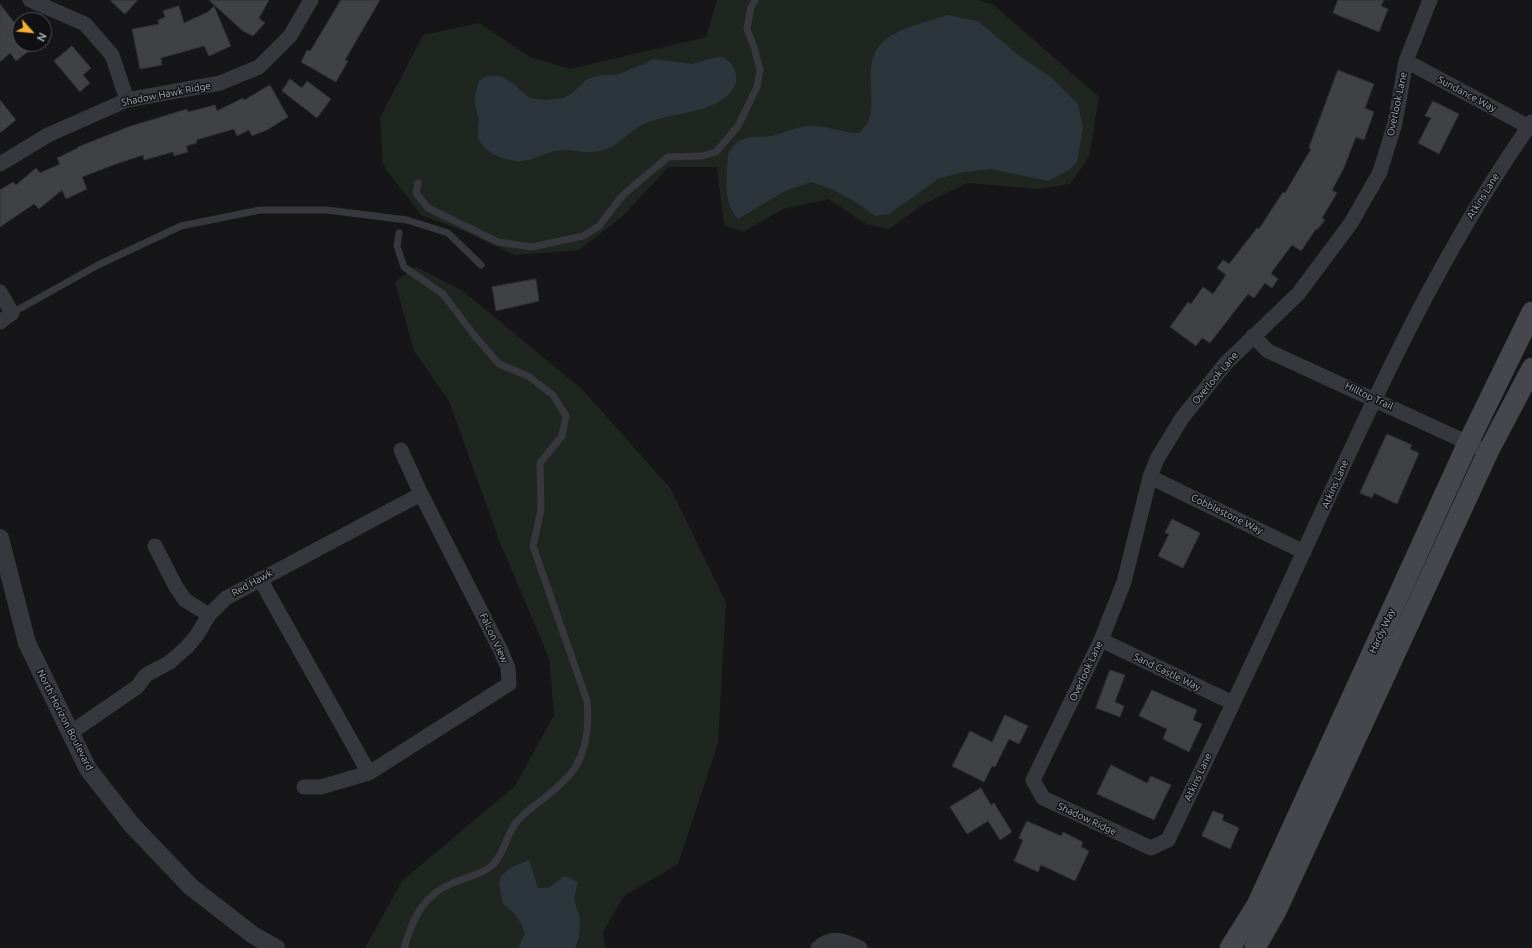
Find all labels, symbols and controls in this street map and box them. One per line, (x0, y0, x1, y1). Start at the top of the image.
north arrow (12, 12, 52, 52)
text: N (35, 31, 49, 43)
street label: Overlook Lane (1384, 71, 1410, 137)
street label: Sundance Way (1436, 73, 1498, 115)
street label: Shadow Hawk Ridge (120, 79, 212, 109)
street label: Atkins Lane (1464, 171, 1502, 221)
street label: Overlook Lane (1189, 349, 1241, 407)
street label: Hilltop Trail (1343, 380, 1395, 412)
street label: Atkins Lane (1319, 458, 1351, 510)
street label: Cobblestone Way (1189, 491, 1265, 537)
street label: Red Hawk (230, 567, 274, 599)
street label: Hardy Way (1366, 607, 1398, 655)
street label: Falcon View (477, 611, 511, 665)
street label: Overlook Lane (1067, 639, 1105, 703)
street label: Sand Castle Way (1131, 651, 1203, 693)
street label: North Horizon Boulevard (34, 667, 96, 773)
street label: Atkins Lane (1182, 751, 1214, 803)
street label: Shadow Ridge (1056, 800, 1118, 838)

